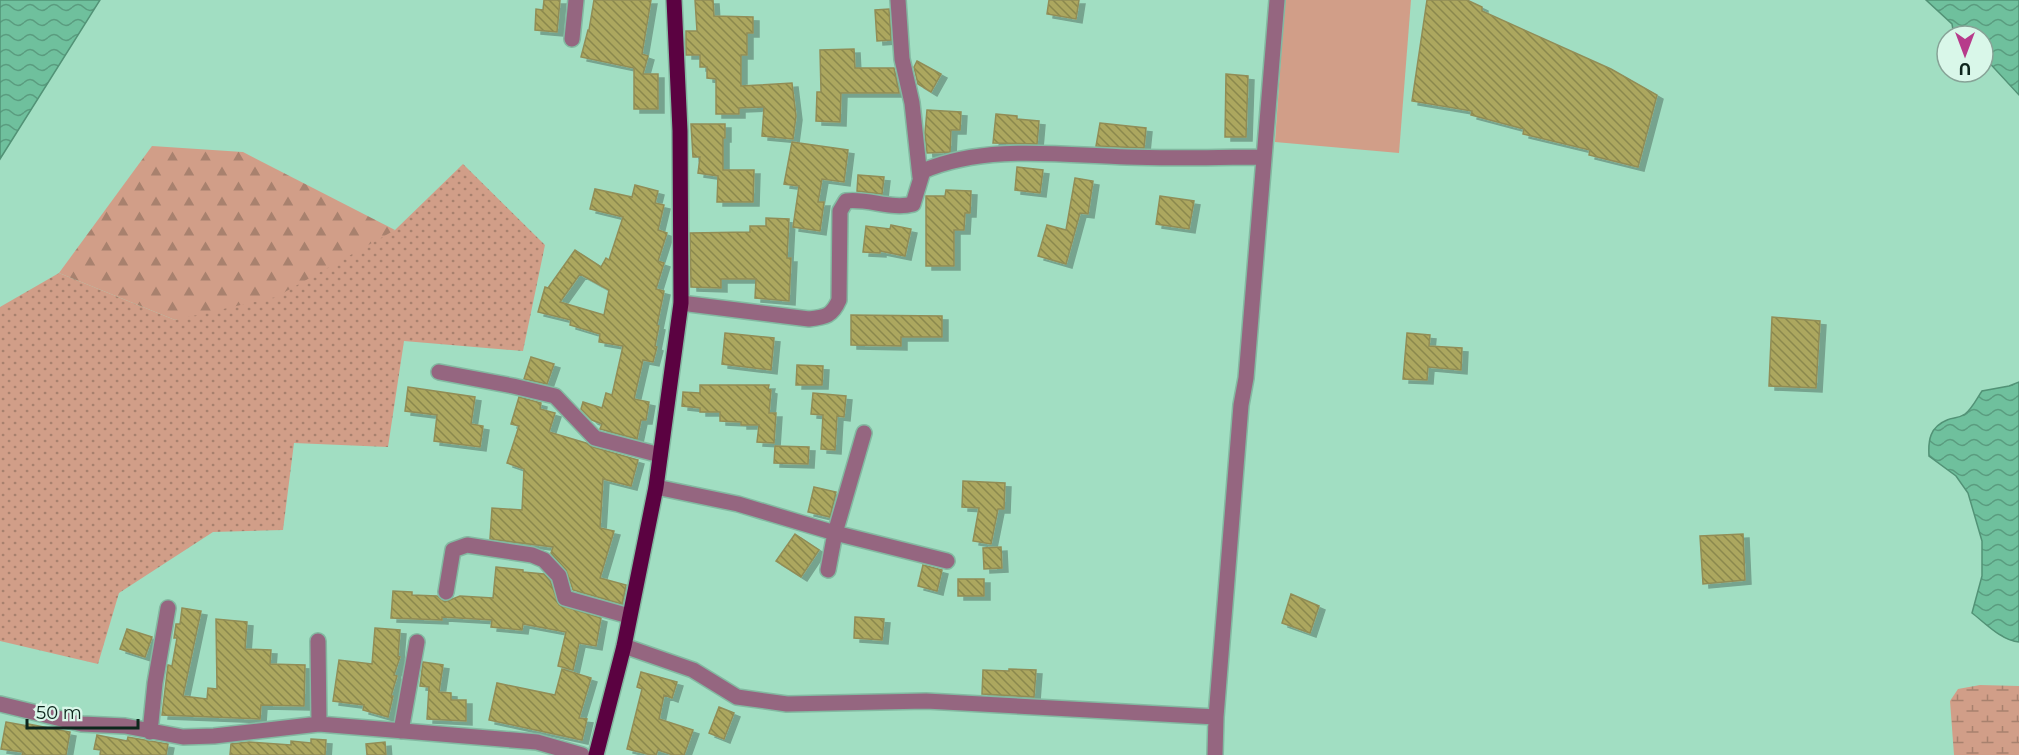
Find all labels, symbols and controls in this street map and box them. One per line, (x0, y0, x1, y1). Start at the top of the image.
north arrow (1935, 24, 1995, 84)
text: U (1959, 59, 1971, 78)
scale bar (27, 692, 138, 730)
text: 50 m (36, 702, 82, 724)

